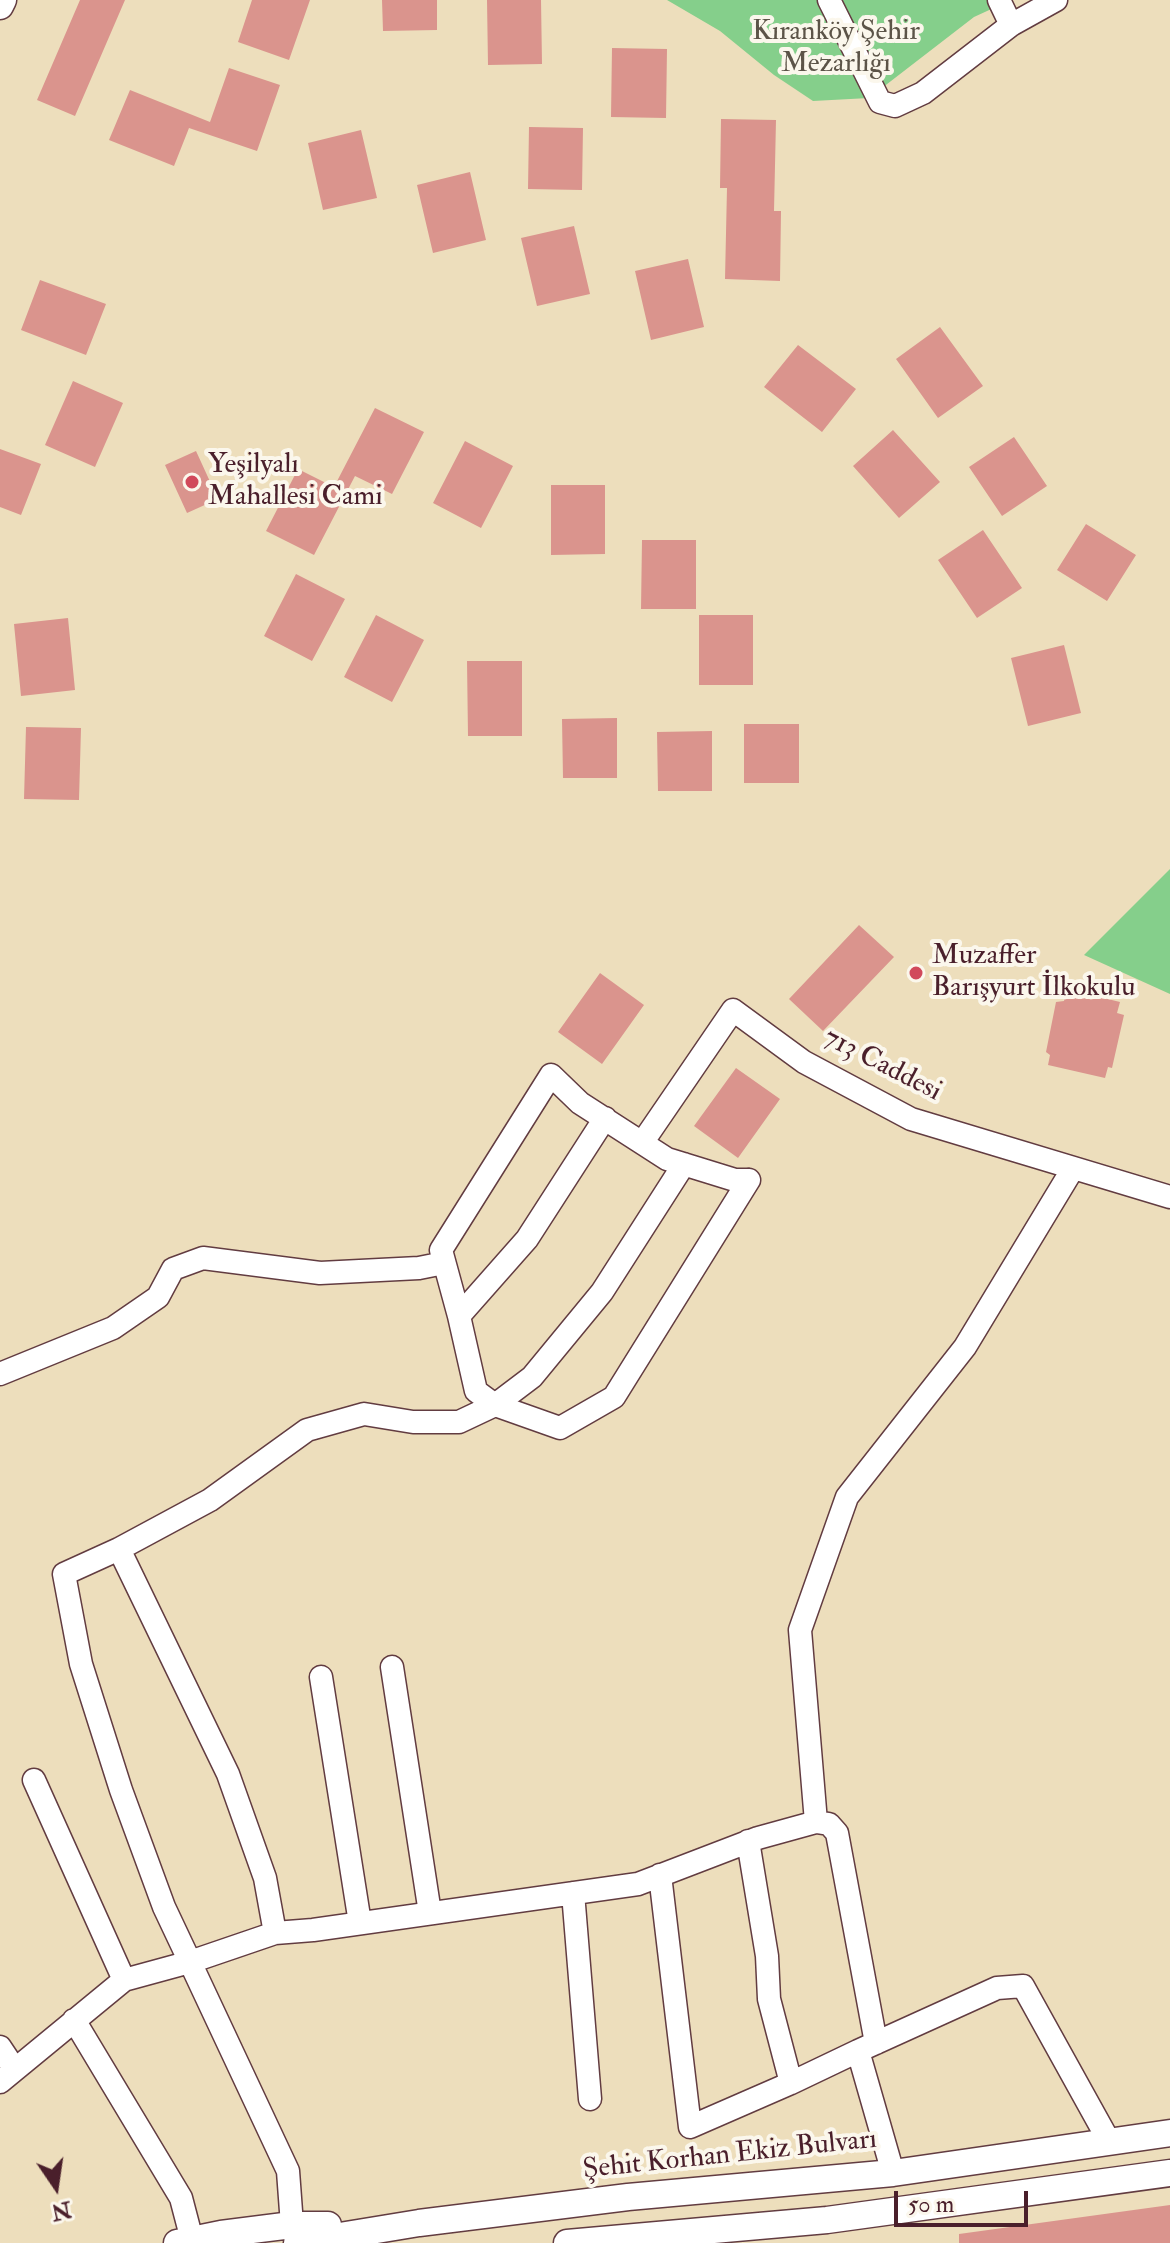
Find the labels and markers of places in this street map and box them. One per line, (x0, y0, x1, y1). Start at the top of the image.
place label: Yeşilyalı Mahallesi Cami (208, 449, 383, 515)
marker: Yeşilyalı Mahallesi Cami (183, 473, 201, 491)
place label: Muzaffer Barışyurt İlkokulu (932, 940, 1136, 1006)
marker: Muzaffer Barışyurt İlkokulu (907, 964, 925, 982)

